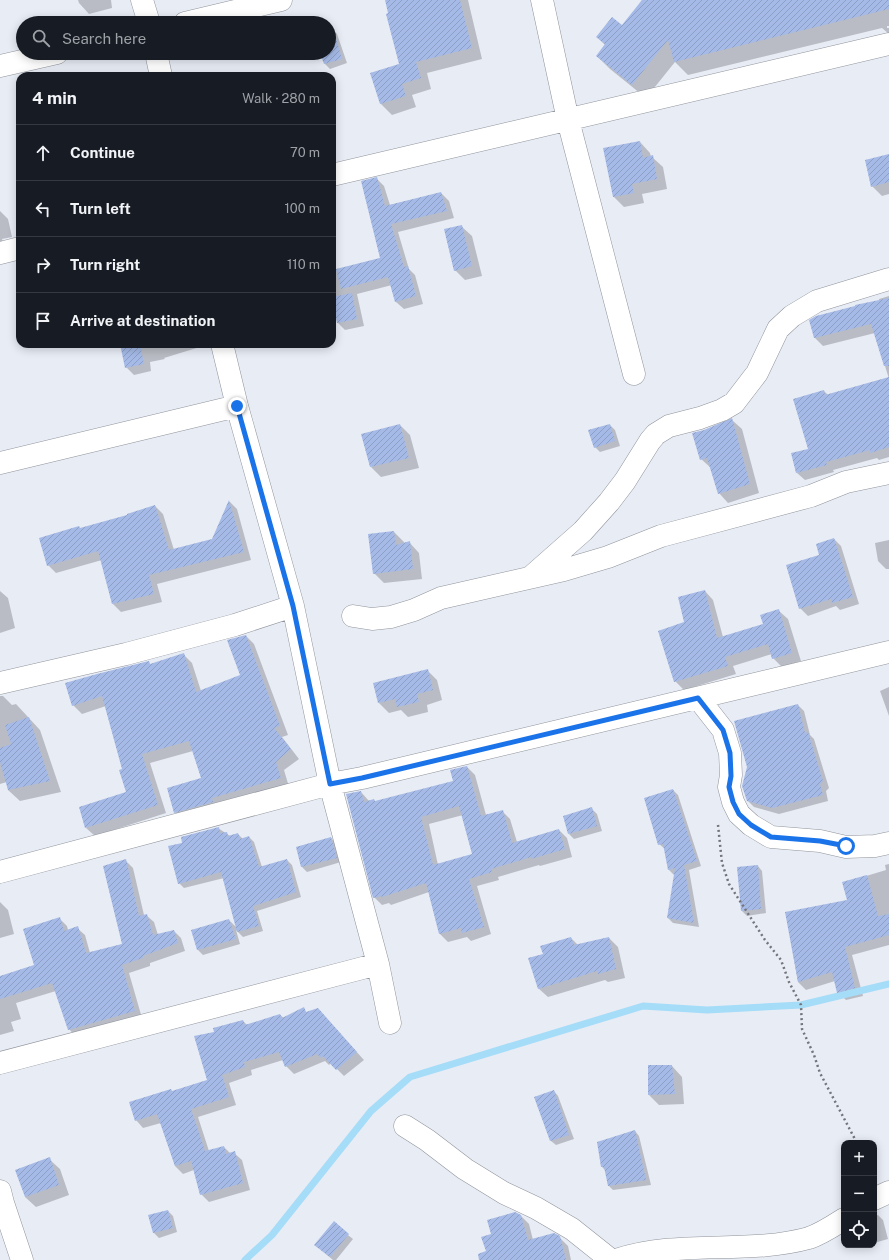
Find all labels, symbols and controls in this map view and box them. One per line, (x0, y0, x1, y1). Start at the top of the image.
search box (16, 16, 336, 60)
icon: search (30, 27, 52, 49)
text: Search here (62, 30, 146, 47)
text: 4 min (32, 88, 77, 108)
text: Walk · 280 m (242, 91, 320, 106)
icon: ahead (32, 142, 54, 164)
text: Continue (70, 144, 135, 161)
text: 70 m (290, 145, 320, 160)
icon: left (32, 198, 54, 220)
text: Turn left (70, 200, 131, 217)
text: 100 m (284, 201, 320, 216)
icon: right (32, 254, 54, 276)
text: Turn right (70, 256, 140, 273)
text: 110 m (287, 257, 320, 272)
icon: arrive (32, 310, 54, 332)
text: Arrive at destination (70, 312, 215, 329)
route end (228, 397, 246, 415)
route start (837, 837, 855, 855)
map controls (841, 1140, 877, 1248)
button: + (841, 1140, 877, 1176)
button: − (841, 1176, 877, 1212)
button: locate (841, 1212, 877, 1248)

